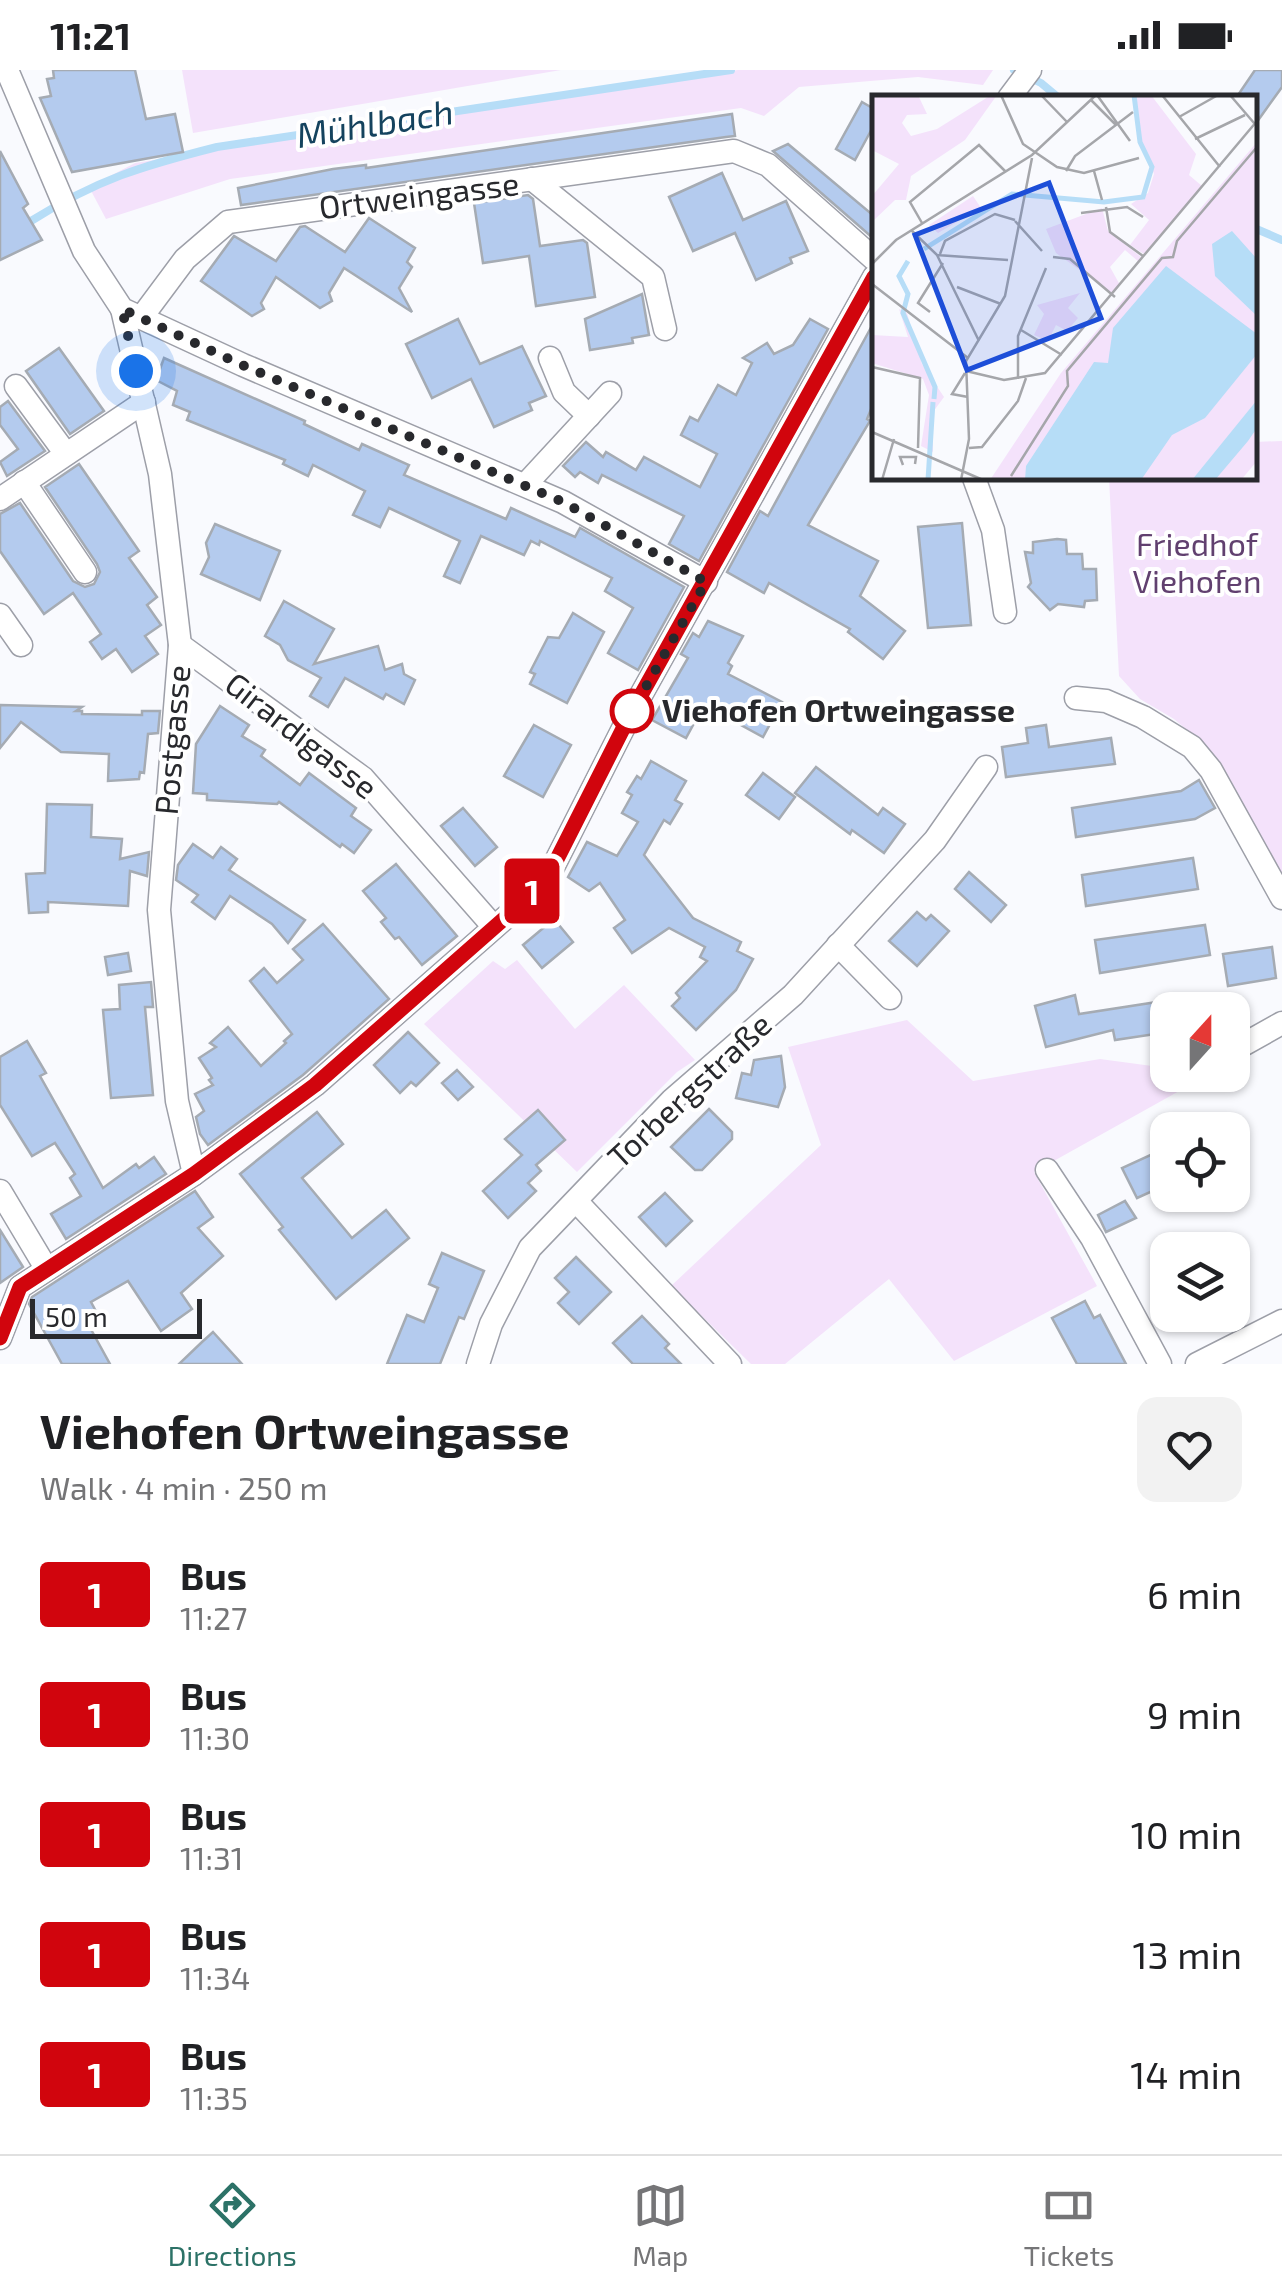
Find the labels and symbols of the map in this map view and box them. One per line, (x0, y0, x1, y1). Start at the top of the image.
water label: Mühlbach (293, 89, 456, 155)
inset map (872, 95, 1257, 480)
street label: Ortweingasse (317, 163, 521, 225)
your location (111, 346, 161, 396)
park label: Friedhof Viehofen (1132, 524, 1262, 599)
street label: Postgasse (146, 663, 196, 816)
street label: Girardigasse (219, 663, 386, 805)
marker: Viehofen Ortweingasse (611, 690, 653, 732)
place label: Viehofen Ortweingasse (662, 690, 1015, 728)
line badge: 1 (500, 858, 564, 924)
north arrow (1150, 992, 1250, 1092)
street label: Torbergstraße (599, 1004, 778, 1175)
scale bar (30, 1294, 202, 1338)

